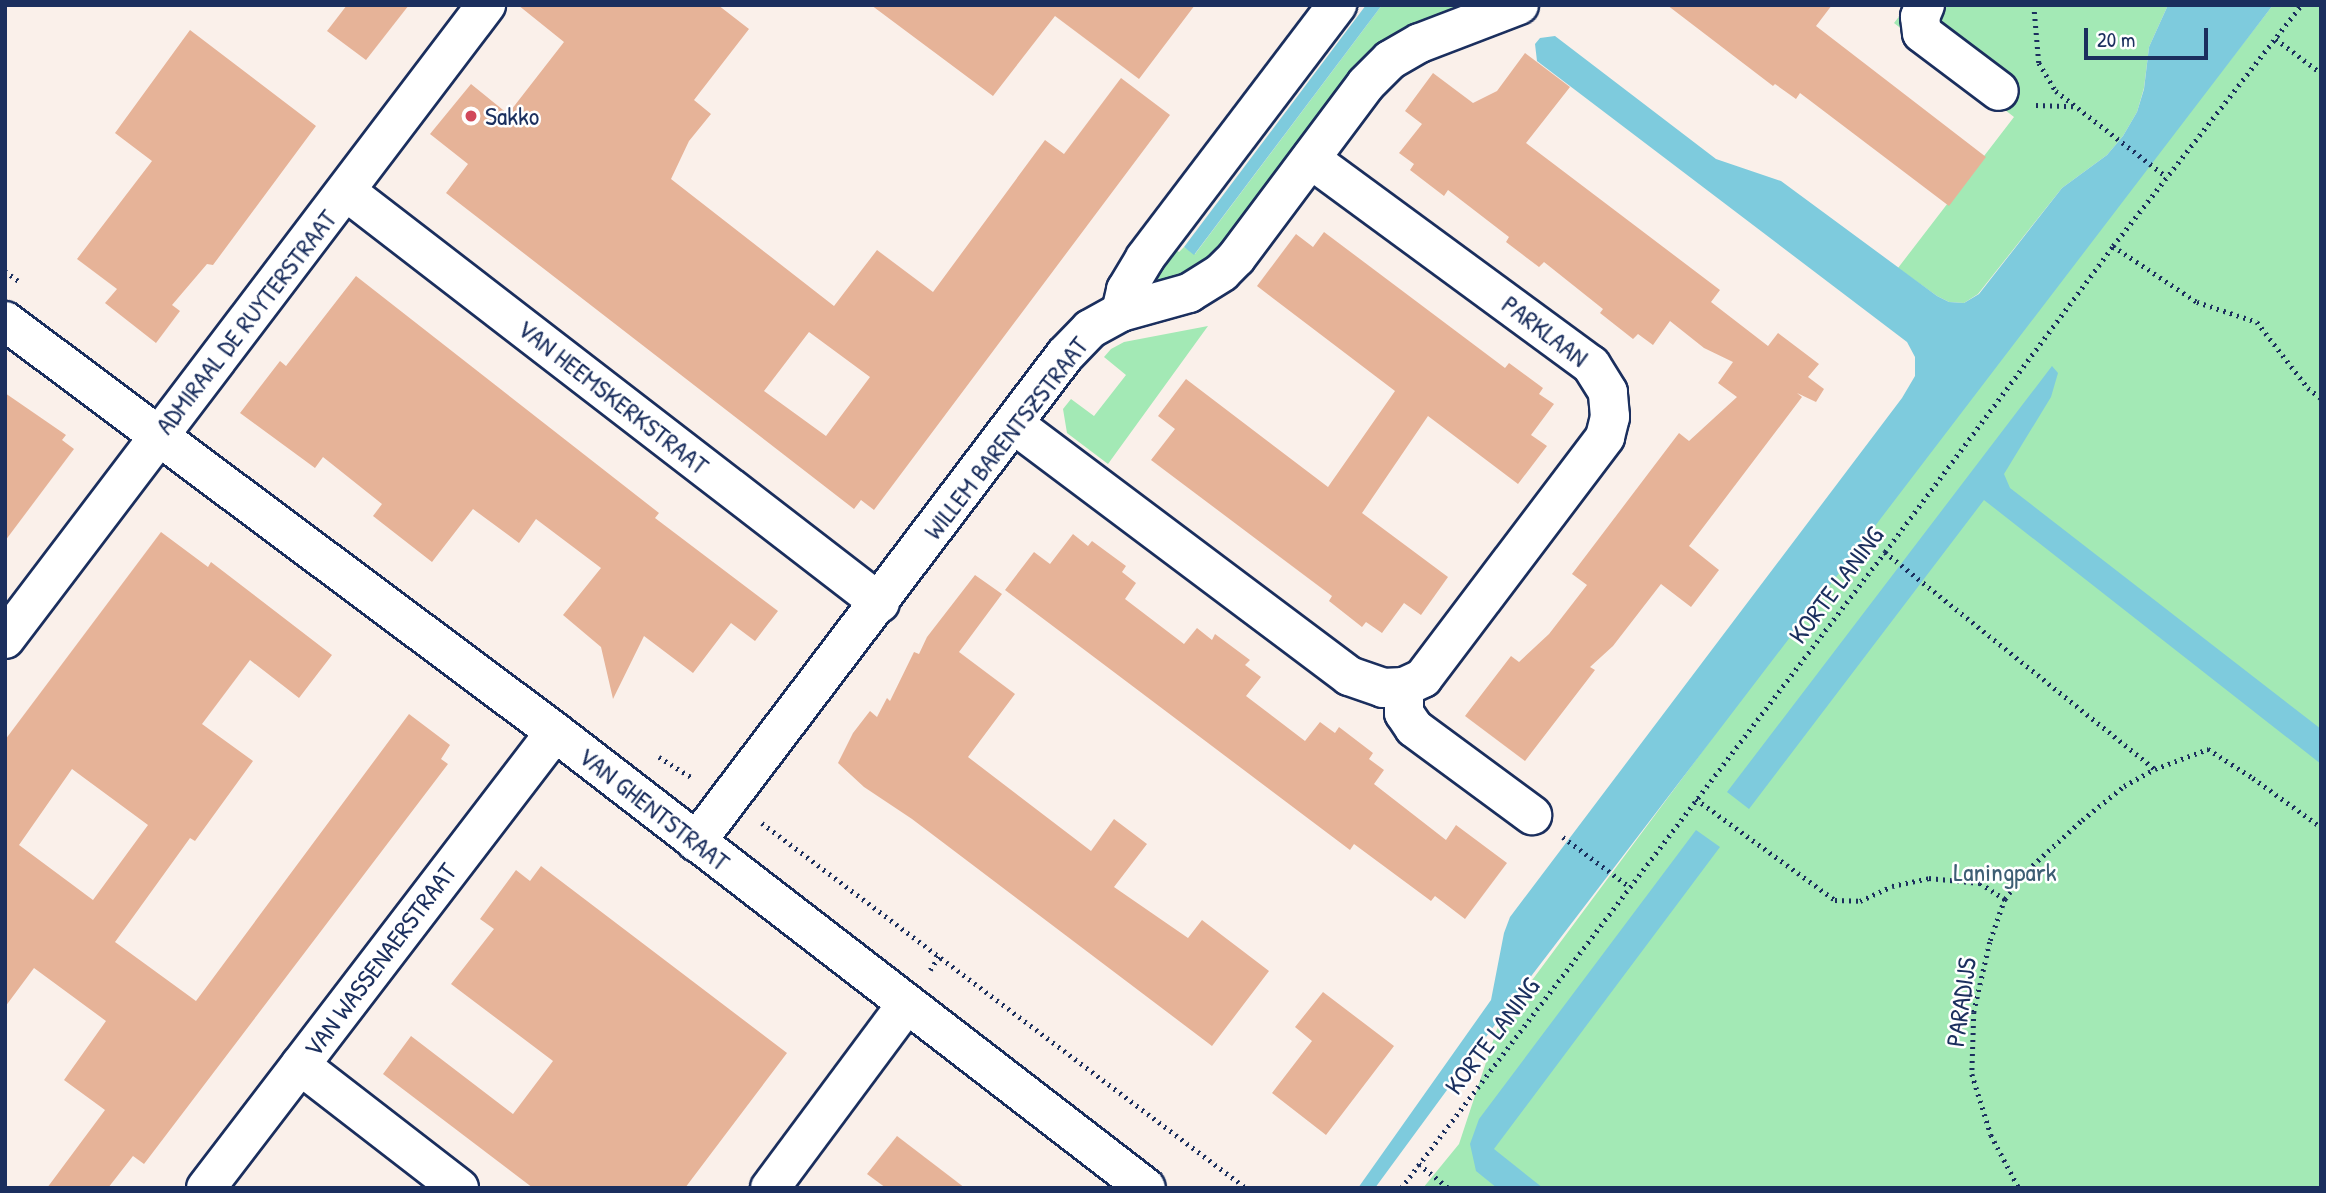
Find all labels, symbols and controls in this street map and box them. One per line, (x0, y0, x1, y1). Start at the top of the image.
scale bar (2088, 14, 2212, 58)
text: 20 m (2097, 25, 2135, 54)
place label: Sakko (485, 100, 539, 132)
marker: Sakko (463, 108, 479, 124)
street label: ADMIRAAL DE RUYTERSTRAAT (149, 204, 343, 440)
street label: PARKLAAN (1496, 289, 1594, 373)
street label: VAN HEEMSKERKSTRAAT (511, 313, 715, 481)
street label: WILLEM BARENTSZSTRAAT (917, 331, 1095, 545)
street label: KORTE LANING (1782, 520, 1890, 650)
street label: VAN GHENTSTRAAT (572, 740, 736, 878)
park label: Laningpark (1954, 856, 2056, 888)
street label: VAN WASSENAERSTRAAT (297, 857, 463, 1063)
street label: PARADIJS (1939, 955, 1983, 1049)
street label: KORTE LANING (1438, 971, 1546, 1101)

